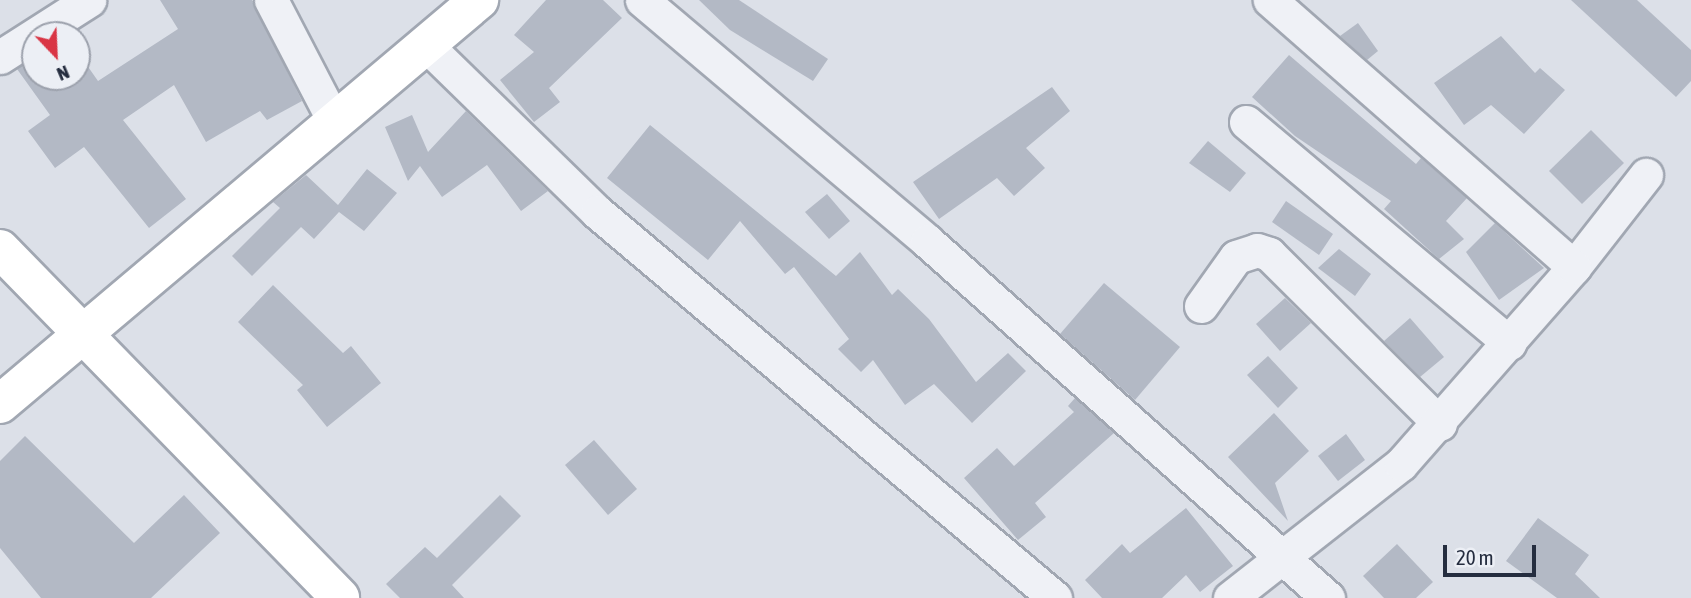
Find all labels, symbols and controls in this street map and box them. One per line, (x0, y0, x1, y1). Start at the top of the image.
north arrow (21, 21, 91, 91)
text: N (54, 61, 73, 86)
scale bar (1446, 532, 1539, 576)
text: 20 m (1456, 545, 1494, 569)

